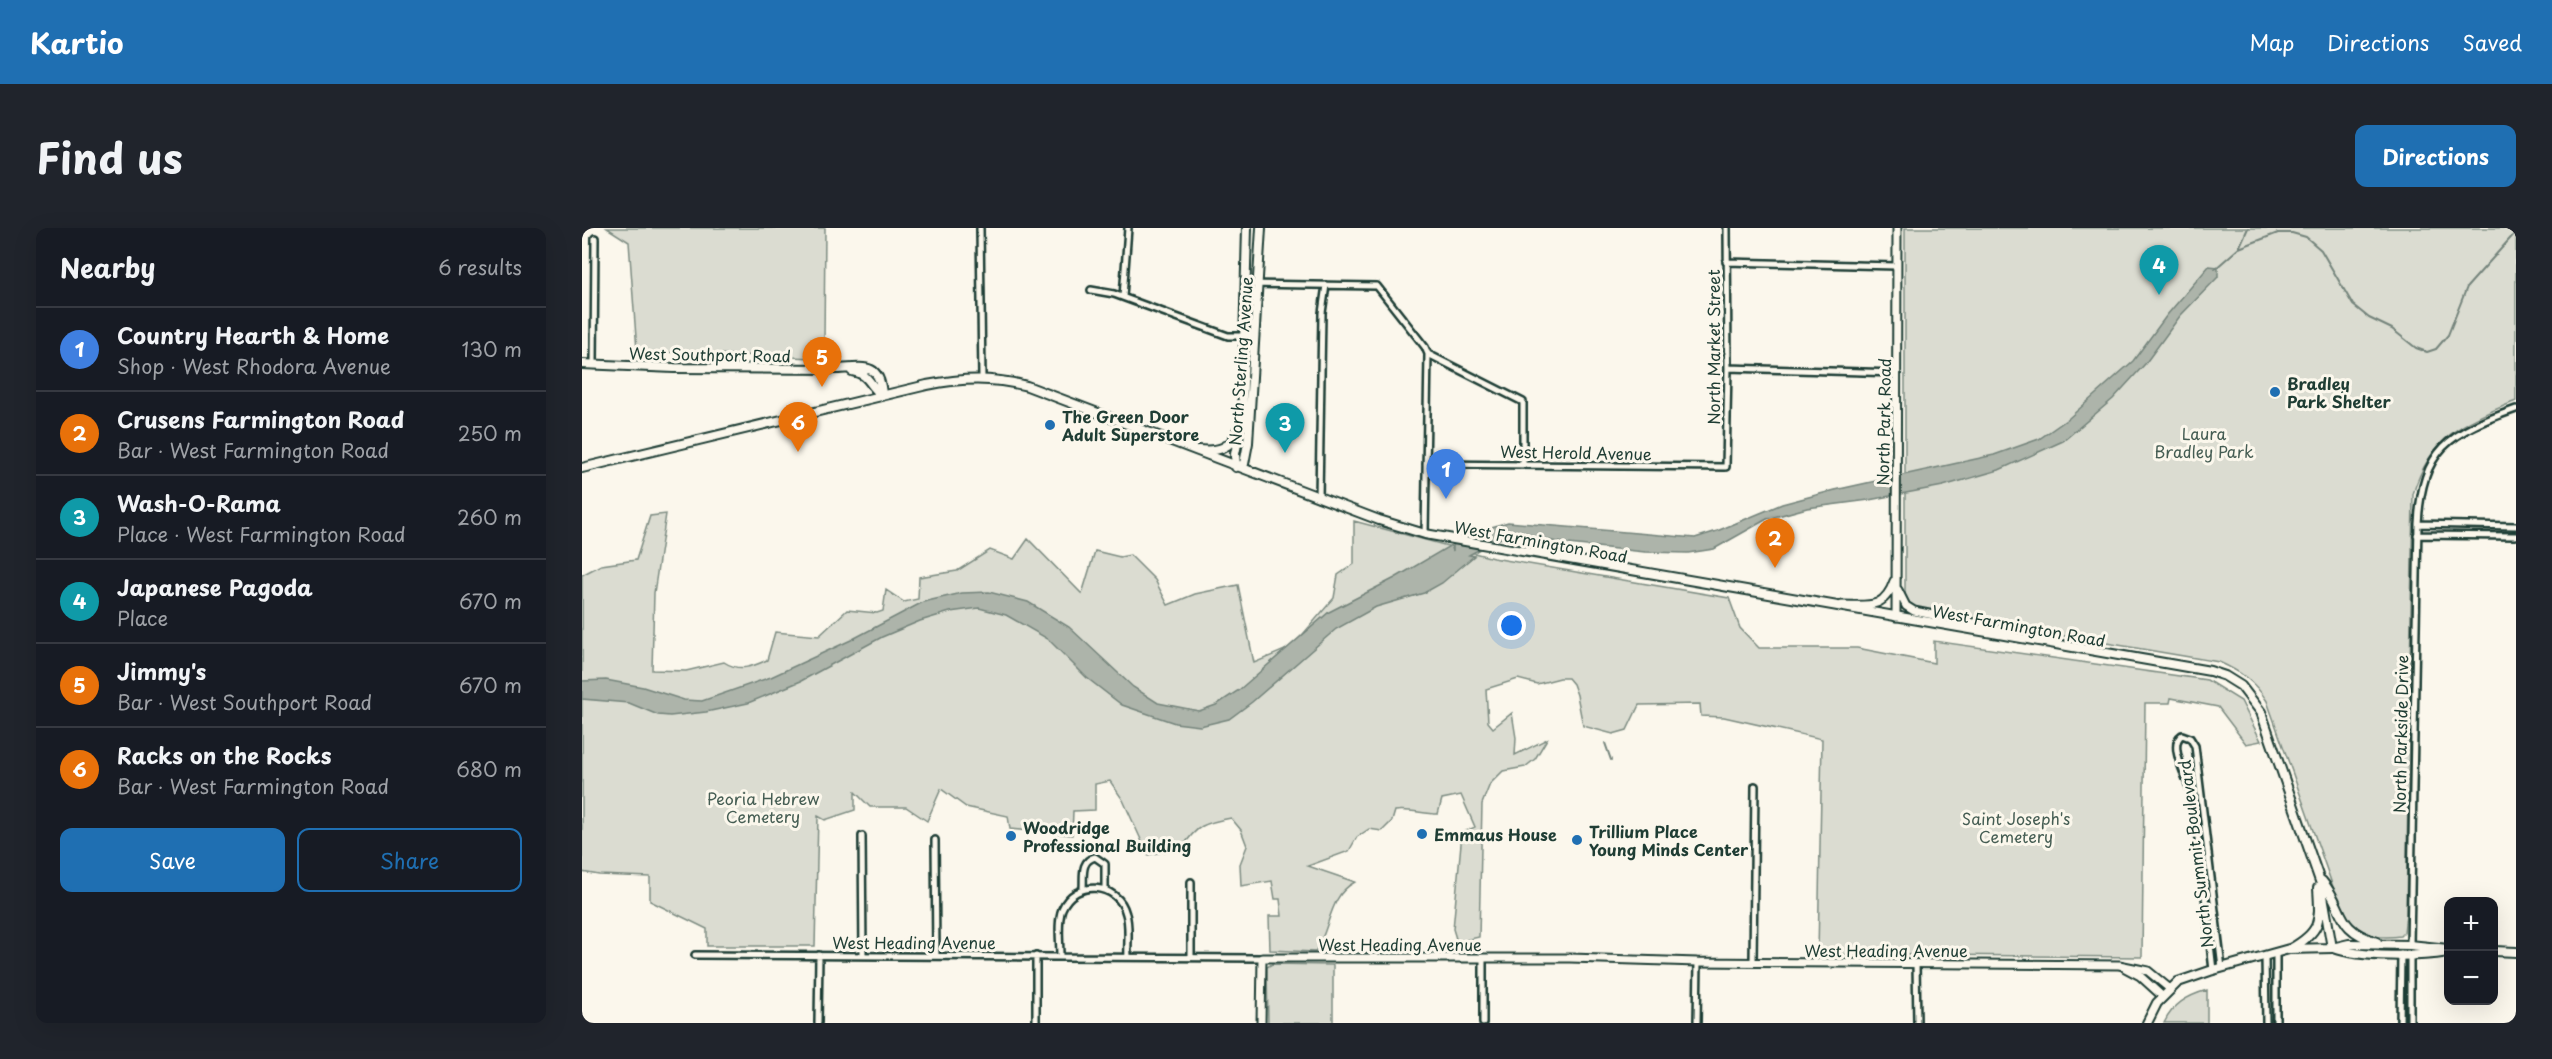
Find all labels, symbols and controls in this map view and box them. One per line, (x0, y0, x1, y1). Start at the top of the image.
text: Kartio (30, 21, 124, 64)
text: Map (2249, 26, 2294, 58)
text: Directions (2327, 26, 2429, 58)
text: Saved (2462, 26, 2522, 58)
text: Find us (36, 125, 183, 188)
button: Directions (2355, 125, 2516, 187)
pin: 4 (2140, 245, 2178, 295)
text: Nearby (60, 248, 155, 287)
text: 6 results (438, 252, 522, 282)
street label: North Market Street (1701, 269, 1725, 425)
street label: North Sterling Avenue (1222, 275, 1258, 446)
text: Country Hearth & Home (117, 318, 389, 351)
text: 1 (75, 334, 84, 364)
text: 130 m (462, 334, 522, 364)
pin: 5 (802, 338, 842, 387)
street label: West Southport Road (629, 341, 791, 367)
text: Shop · West Rhodora Avenue (117, 351, 391, 381)
street label: North Park Road (1870, 358, 1896, 486)
place label: Bradley Park Shelter (2287, 371, 2391, 413)
marker: Bradley Park Shelter (2268, 385, 2282, 399)
text: Crusens Farmington Road (117, 402, 404, 435)
pin: 6 (778, 402, 818, 452)
place label: The Green Door Adult Superstore (1061, 404, 1200, 446)
pin: 3 (1266, 404, 1304, 453)
text: 2 (72, 418, 87, 448)
text: 250 m (458, 418, 522, 448)
marker: The Green Door Adult Superstore (1043, 418, 1057, 432)
park label: Laura Bradley Park (2154, 421, 2254, 463)
text: Bar · West Farmington Road (117, 435, 389, 465)
street label: West Herold Avenue (1500, 439, 1652, 465)
pin: 1 (1426, 450, 1466, 499)
text: Wash-O-Rama (117, 486, 281, 519)
text: 3 (73, 502, 86, 532)
text: 260 m (457, 502, 522, 532)
street label: West Farmington Road (1452, 514, 1630, 568)
pin: 2 (1756, 518, 1794, 568)
text: Place · West Farmington Road (117, 519, 406, 549)
text: Japanese Pagoda (117, 570, 312, 603)
text: 4 (73, 586, 86, 616)
text: 670 m (459, 586, 522, 616)
street label: West Farmington Road (1930, 598, 2108, 652)
text: Place (117, 603, 168, 633)
your location (1497, 611, 1526, 640)
text: Jimmy's (117, 654, 206, 687)
street label: North Parkside Drive (2387, 655, 2413, 813)
text: 5 (73, 670, 86, 700)
text: 670 m (459, 670, 522, 700)
text: Bar · West Southport Road (117, 687, 372, 717)
text: Racks on the Rocks (117, 738, 331, 771)
text: 6 (72, 754, 87, 784)
text: 680 m (456, 754, 522, 784)
street label: North Summit Boulevard (2172, 758, 2218, 949)
text: Bar · West Farmington Road (117, 771, 389, 801)
park label: Peoria Hebrew Cemetery (707, 786, 820, 828)
park label: Saint Joseph's Cemetery (1962, 806, 2070, 848)
place label: Woodridge Professional Building (1023, 815, 1191, 857)
place label: Trillium Place Young Minds Center (1589, 819, 1749, 861)
place label: Emmaus House (1434, 822, 1557, 846)
marker: Emmaus House (1415, 827, 1429, 841)
button: Save (60, 828, 285, 892)
button: Share (297, 828, 522, 892)
marker: Woodridge Professional Building (1004, 829, 1018, 843)
marker: Trillium Place Young Minds Center (1570, 833, 1584, 847)
map controls (2444, 897, 2498, 1005)
button: + (2444, 897, 2498, 951)
street label: West Heading Avenue (832, 930, 996, 954)
street label: West Heading Avenue (1318, 932, 1482, 956)
street label: West Heading Avenue (1804, 938, 1968, 962)
button: − (2444, 951, 2498, 1005)

